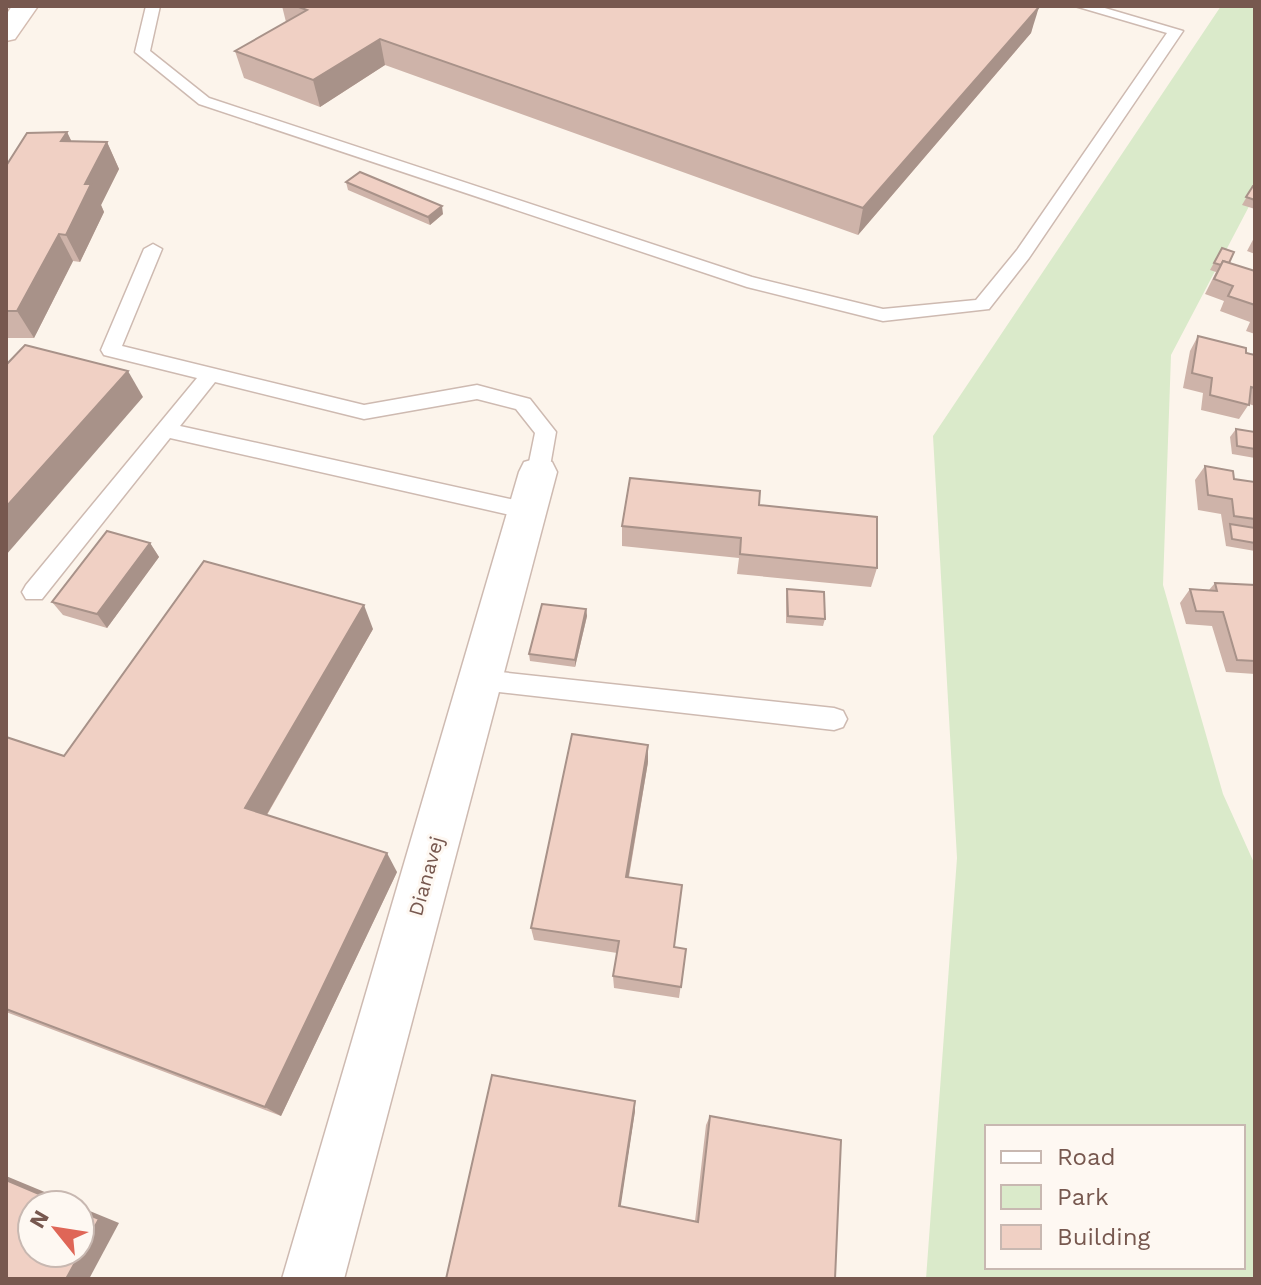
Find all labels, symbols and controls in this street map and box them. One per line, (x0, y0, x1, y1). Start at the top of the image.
street label: Dianavej (403, 833, 449, 919)
legend (985, 1125, 1245, 1269)
text: Road (1057, 1143, 1116, 1171)
text: Park (1057, 1183, 1109, 1211)
north arrow (16, 1189, 96, 1269)
text: N (24, 1206, 54, 1233)
text: Building (1057, 1223, 1150, 1251)

